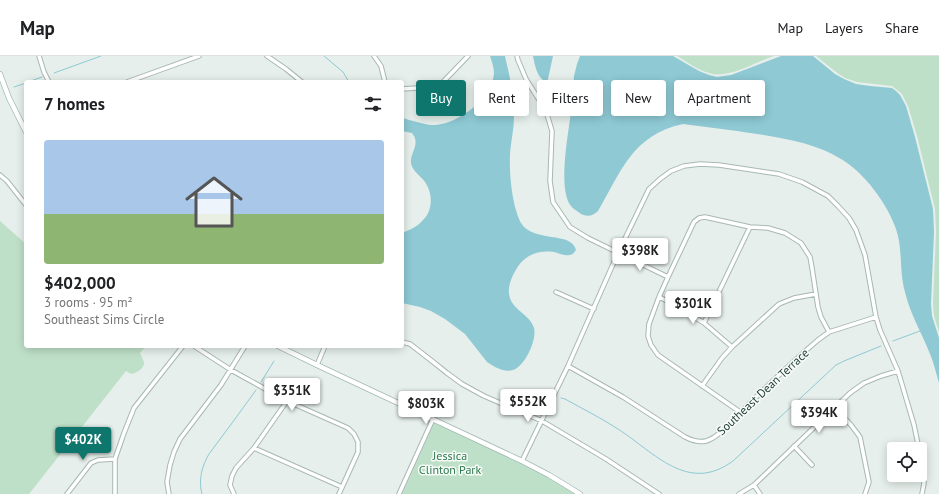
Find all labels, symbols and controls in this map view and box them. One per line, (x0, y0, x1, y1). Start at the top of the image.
text: Map (20, 16, 55, 40)
text: Map (777, 19, 803, 37)
text: Layers (825, 19, 863, 37)
text: Share (885, 19, 919, 37)
chip: Buy (416, 80, 466, 116)
chip: Rent (474, 80, 529, 116)
chip: Filters (537, 80, 603, 116)
chip: New (611, 80, 666, 116)
chip: Apartment (674, 80, 765, 116)
text: 7 homes (44, 93, 105, 115)
icon: filters (362, 93, 384, 115)
icon: home (178, 166, 250, 238)
pin: $398K (612, 238, 668, 272)
text: $398K (621, 242, 659, 259)
text: $402,000 (44, 272, 116, 294)
pin: $301K (665, 291, 721, 325)
text: 3 rooms · 95 m² (44, 294, 133, 311)
text: $301K (674, 295, 712, 312)
text: Southeast Sims Circle (44, 311, 164, 328)
street label: Southeast Dean Terrace (714, 345, 812, 438)
pin: $351K (264, 378, 320, 412)
text: $351K (273, 382, 311, 399)
pin: $552K (500, 389, 556, 423)
pin: $803K (398, 391, 454, 425)
text: $552K (509, 393, 547, 410)
text: $803K (407, 395, 445, 412)
pin: $394K (791, 400, 847, 434)
text: $394K (800, 404, 838, 421)
pin: $402K (55, 427, 111, 461)
text: $402K (64, 431, 102, 448)
map controls (887, 442, 927, 482)
button: locate (887, 442, 927, 482)
park label: Jessica Clinton Park (419, 448, 481, 477)

